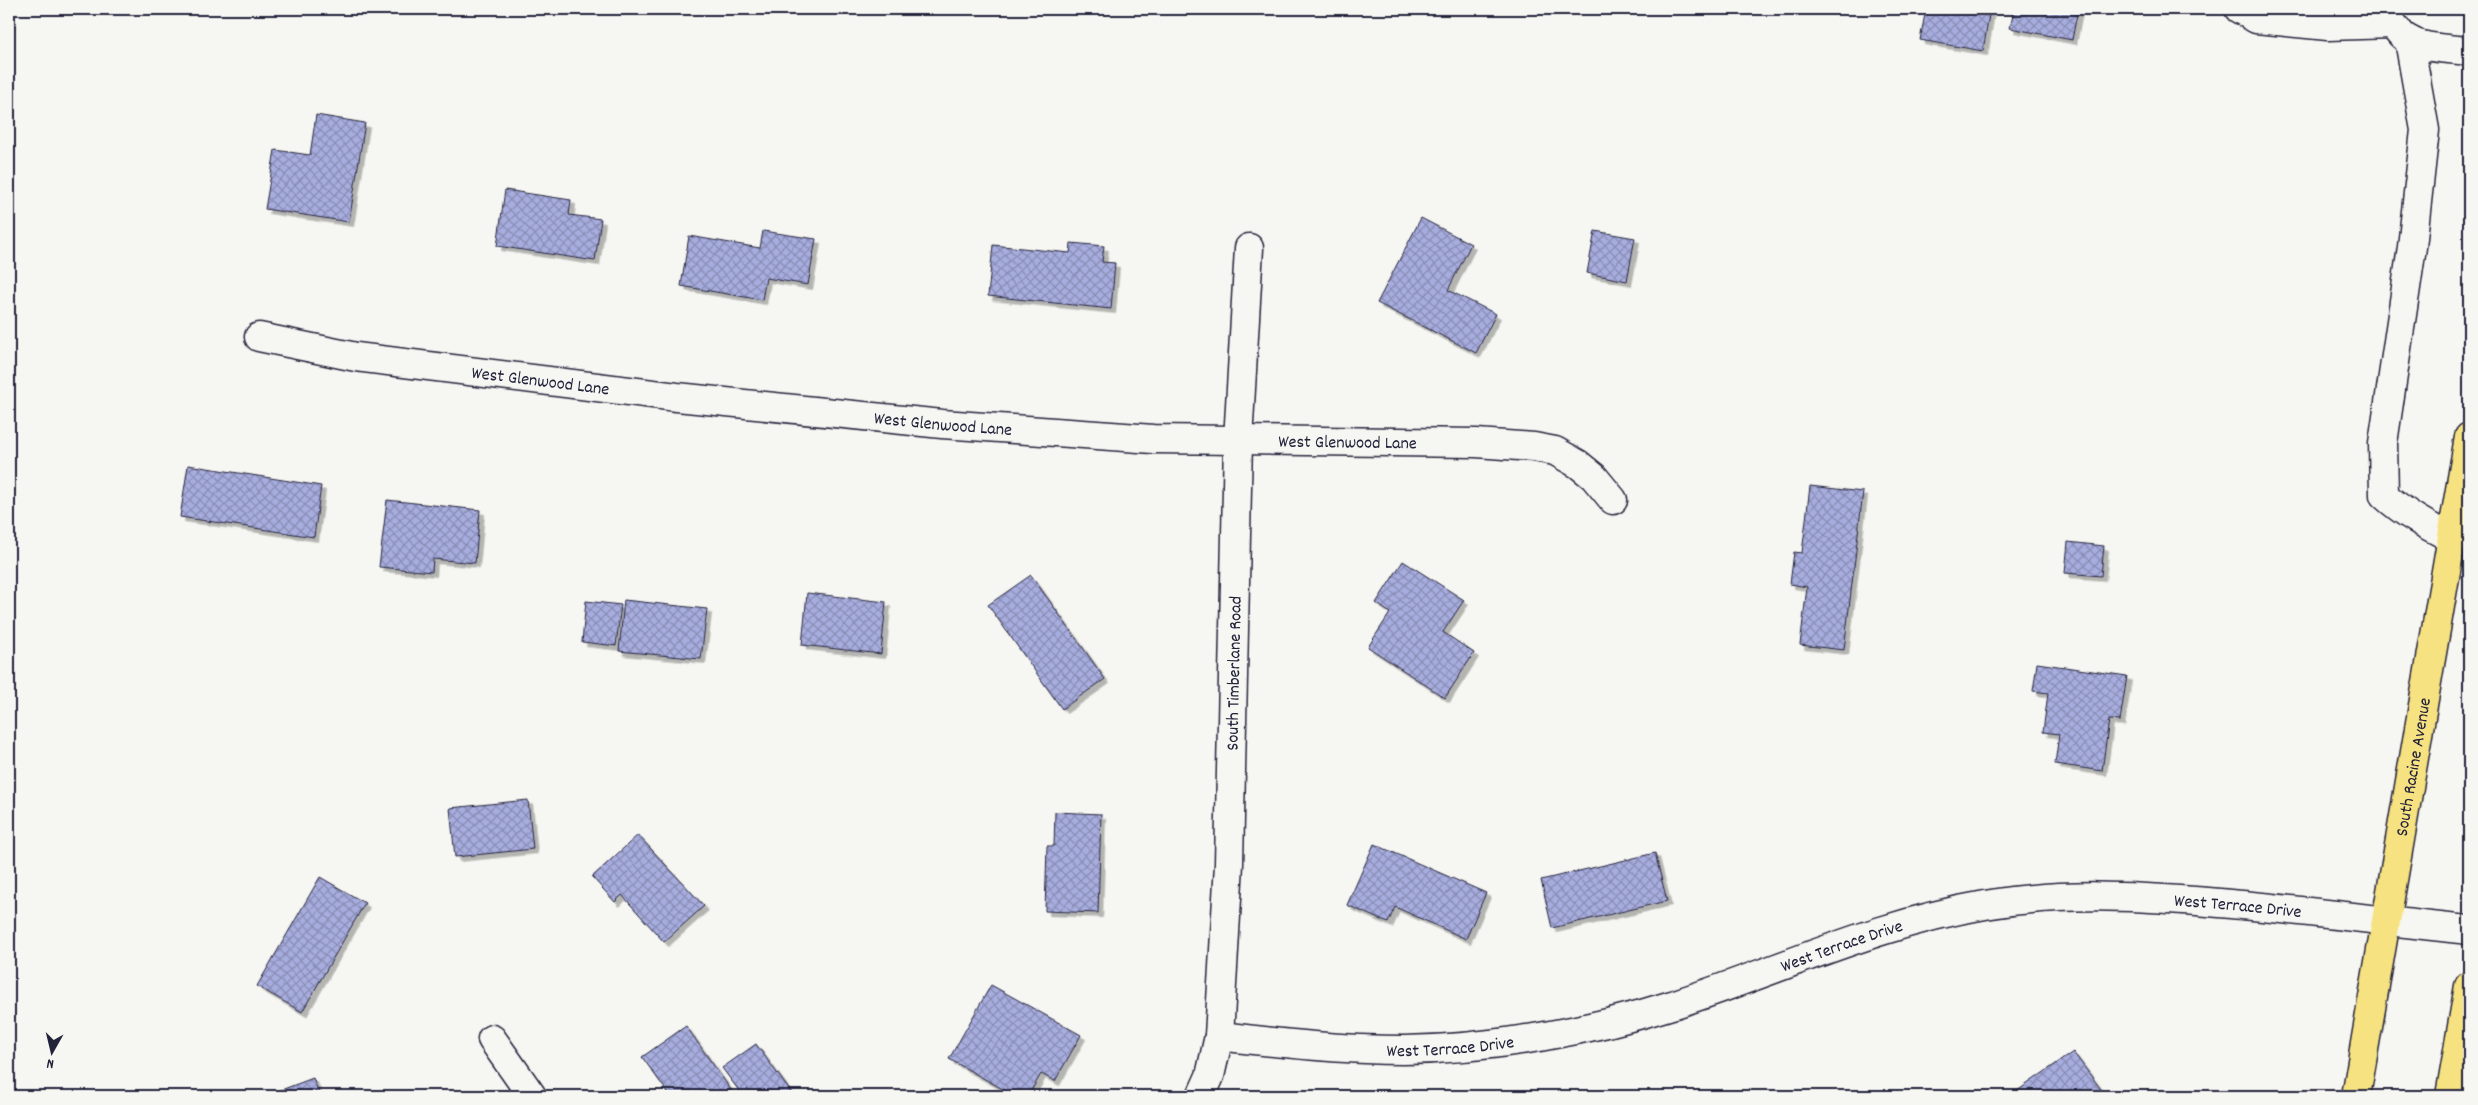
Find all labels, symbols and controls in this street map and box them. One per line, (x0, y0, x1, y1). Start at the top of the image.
street label: West Glenwood Lane (470, 362, 611, 403)
street label: West Glenwood Lane (873, 407, 1013, 444)
street label: West Glenwood Lane (1278, 431, 1417, 457)
street label: South Timberlane Road (1221, 596, 1250, 751)
street label: South Racine Avenue (2391, 696, 2439, 838)
street label: West Terrace Drive (2173, 889, 2303, 926)
street label: West Terrace Drive (1778, 915, 1906, 980)
north arrow (28, 1028, 78, 1078)
street label: West Terrace Drive (1386, 1031, 1516, 1065)
text: N (46, 1052, 55, 1073)

